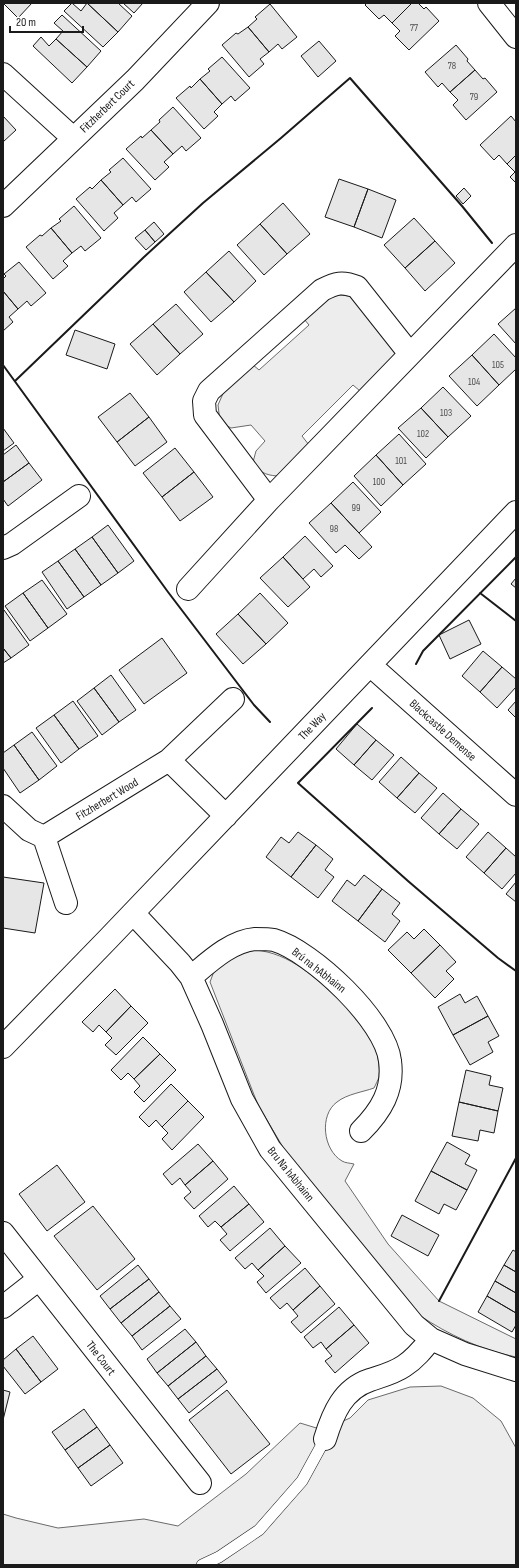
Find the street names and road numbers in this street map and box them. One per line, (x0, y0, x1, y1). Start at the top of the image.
street label: Fitzherbert Court (77, 76, 138, 136)
street label: Blackcastle Demense (406, 696, 479, 765)
street label: The Way (295, 709, 330, 744)
street label: Fitzherbert Wood (73, 775, 141, 824)
street label: Brú na hAbhainn (288, 944, 349, 996)
street label: Bru Na hAbhainn (264, 1144, 317, 1205)
street label: The Court (83, 1338, 119, 1379)

